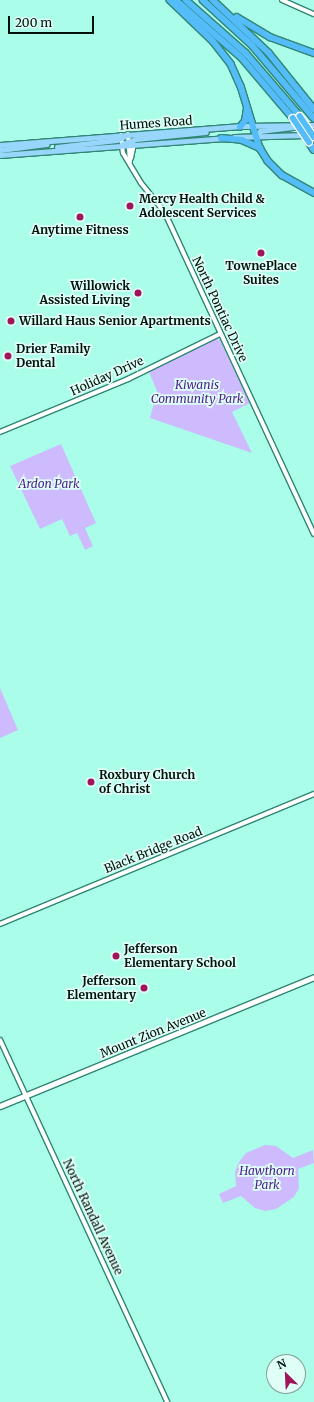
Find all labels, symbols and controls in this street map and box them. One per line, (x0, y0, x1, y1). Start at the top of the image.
scale bar (10, 8, 96, 34)
text: 200 m (15, 15, 52, 30)
street label: Humes Road (119, 113, 193, 133)
place label: Mercy Health Child & Adolescent Services (139, 192, 265, 220)
marker: Mercy Health Child & Adolescent Services (124, 200, 136, 212)
marker: Anytime Fitness (75, 212, 85, 222)
place label: Anytime Fitness (31, 223, 129, 237)
marker: TownePlace Suites (256, 248, 266, 258)
street label: North Pontiac Drive (189, 254, 251, 364)
place label: TownePlace Suites (225, 259, 297, 287)
place label: Willowick Assisted Living (39, 279, 130, 307)
marker: Willowick Assisted Living (133, 288, 143, 298)
place label: Willard Haus Senior Apartments (19, 314, 211, 328)
marker: Willard Haus Senior Apartments (6, 316, 16, 326)
place label: Drier Family Dental (16, 342, 90, 370)
marker: Drier Family Dental (3, 351, 13, 361)
street label: Holiday Drive (68, 353, 146, 399)
park label: Kiwanis Community Park (151, 378, 243, 406)
park label: Ardon Park (18, 477, 80, 491)
place label: Roxbury Church of Christ (99, 768, 195, 796)
marker: Roxbury Church of Christ (86, 777, 96, 787)
street label: Black Bridge Road (102, 824, 204, 876)
place label: Jefferson Elementary School (124, 942, 236, 970)
marker: Jefferson Elementary School (111, 951, 121, 961)
place label: Jefferson Elementary (67, 974, 136, 1002)
marker: Jefferson Elementary (139, 983, 149, 993)
street label: Mount Zion Avenue (98, 1005, 208, 1061)
street label: North Randall Avenue (60, 1157, 126, 1277)
park label: Hawthorn Park (239, 1164, 295, 1192)
north arrow (266, 1354, 306, 1394)
text: N (275, 1356, 288, 1372)

